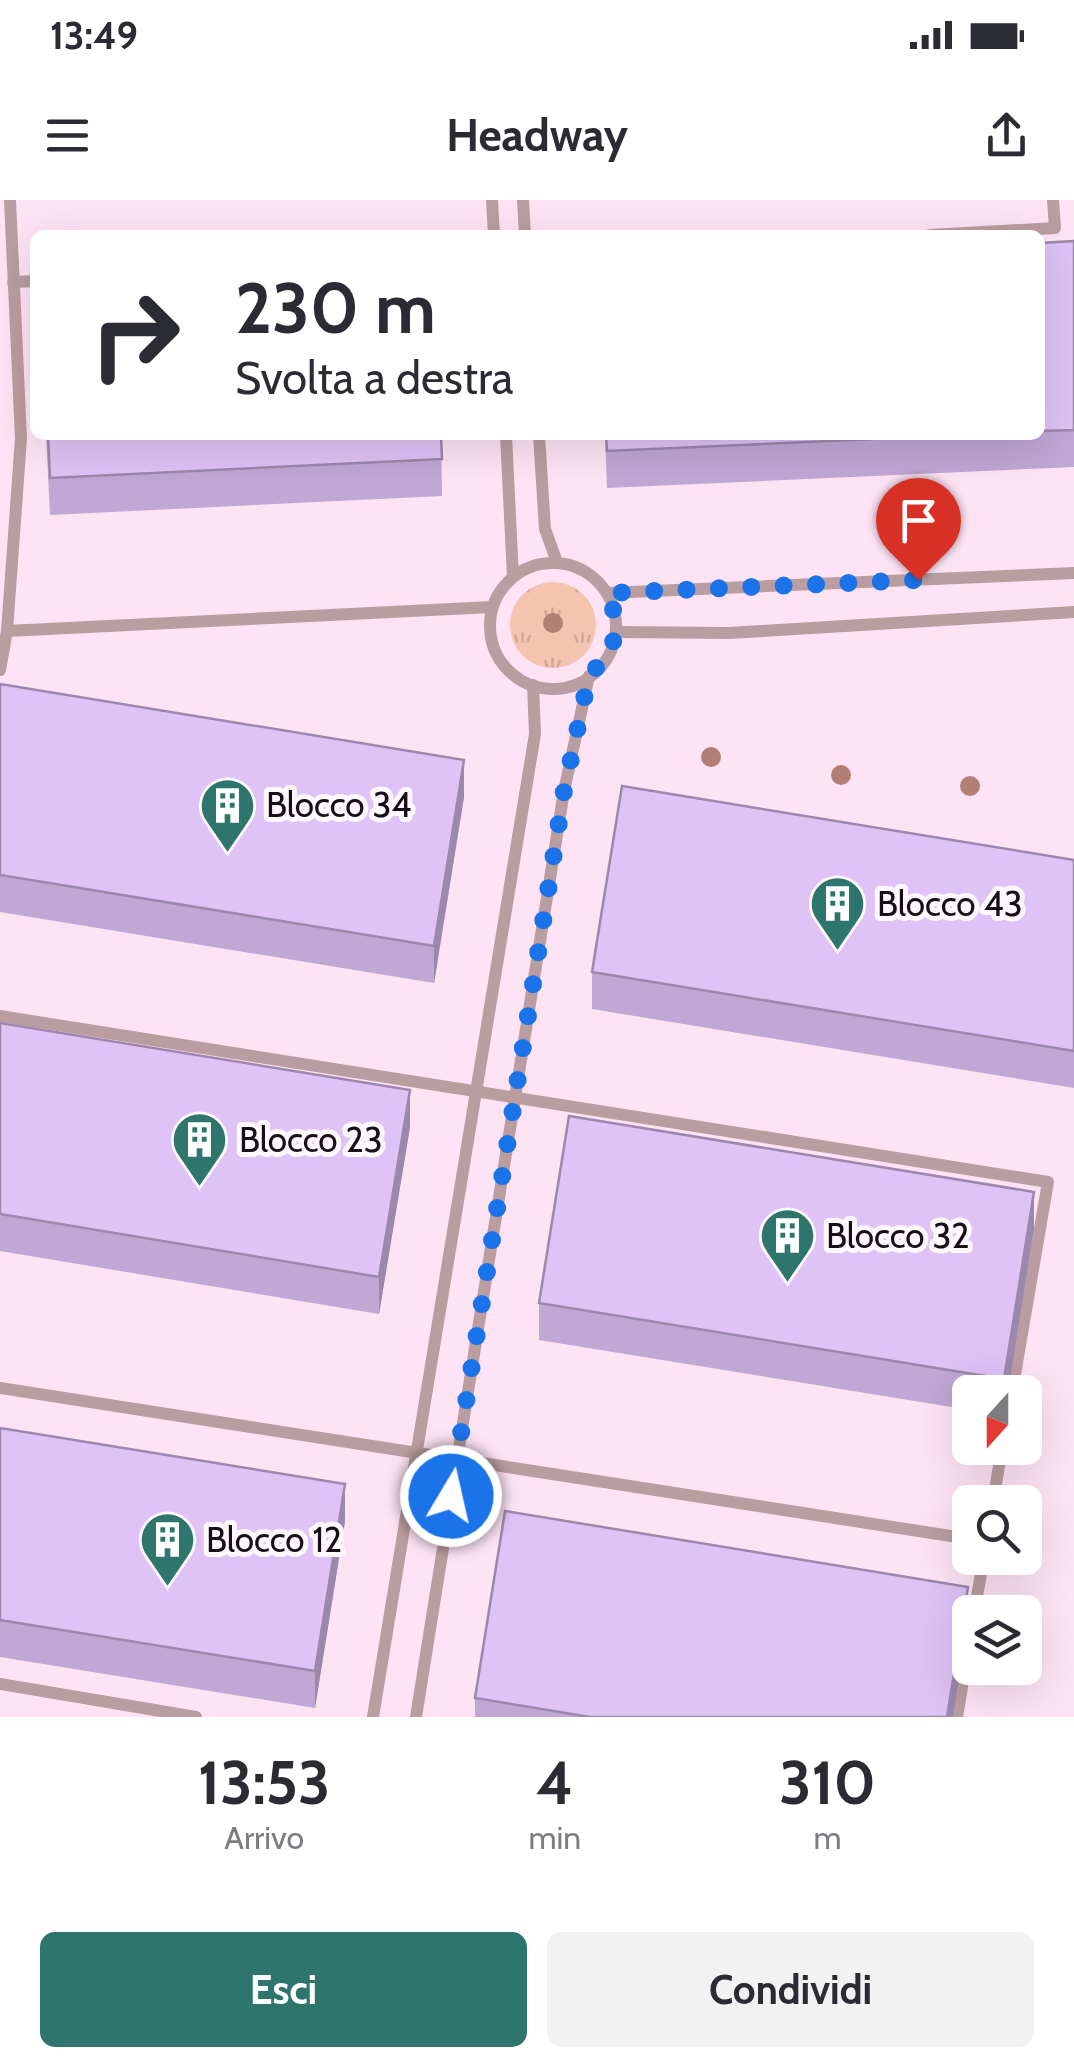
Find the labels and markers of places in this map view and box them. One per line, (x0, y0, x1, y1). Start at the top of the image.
pin (876, 478, 961, 581)
building icon: Blocco 34 (197, 775, 257, 854)
place label: Blocco 34 (266, 783, 412, 826)
building icon: Blocco 43 (808, 874, 868, 953)
place label: Blocco 43 (877, 882, 1023, 925)
building icon: Blocco 23 (170, 1110, 230, 1189)
place label: Blocco 23 (239, 1118, 383, 1161)
building icon: Blocco 32 (757, 1206, 817, 1285)
place label: Blocco 32 (826, 1214, 970, 1257)
building icon: Blocco 12 (137, 1510, 197, 1589)
place label: Blocco 12 (206, 1518, 342, 1561)

